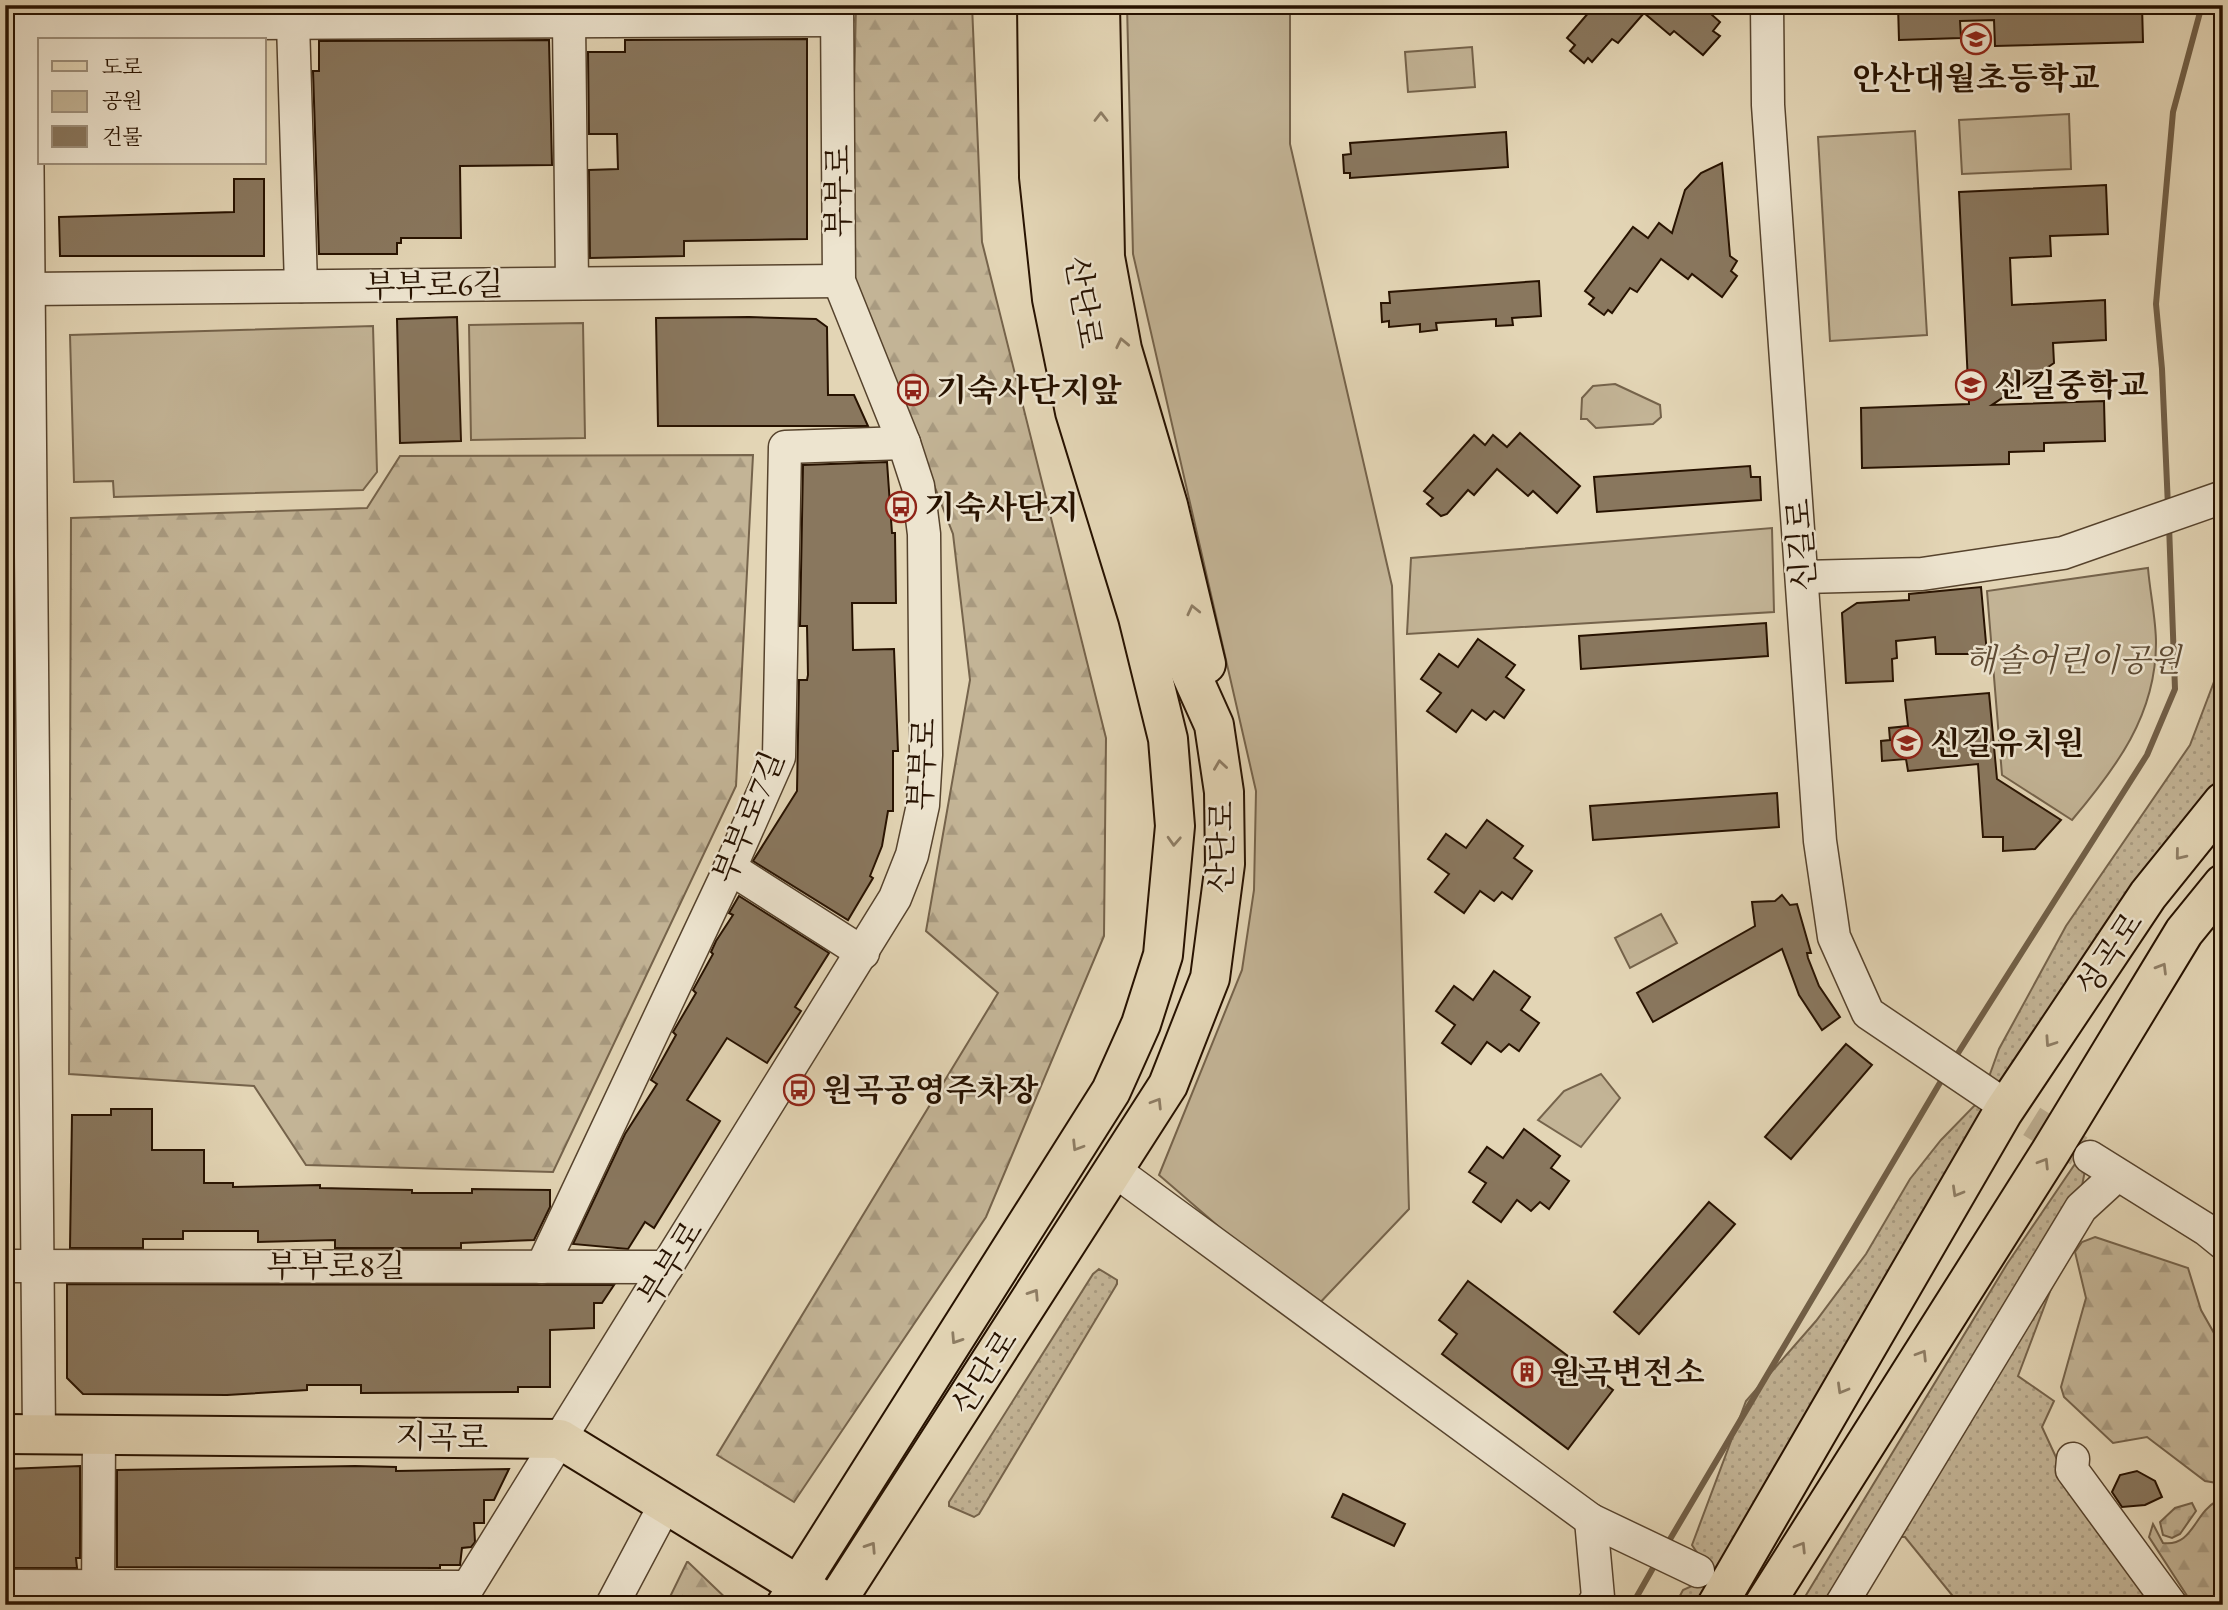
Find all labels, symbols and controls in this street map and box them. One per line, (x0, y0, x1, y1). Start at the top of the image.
school or university icon: 안산대월초등학교 (1959, 22, 1993, 56)
legend (38, 38, 266, 164)
text: 도로 (102, 53, 143, 80)
place label: 안산대월초등학교 (1852, 57, 2100, 99)
text: 공원 (102, 87, 143, 114)
one-way arrow (1093, 111, 1109, 122)
text: 건물 (102, 123, 143, 150)
street label: 부부로 (817, 145, 859, 237)
street label: 산단로 (1056, 253, 1112, 351)
street label: 부부로6길 (364, 263, 504, 307)
one-way arrow (1115, 337, 1130, 349)
place label: 신길중학교 (1994, 364, 2149, 406)
school or university icon: 신길중학교 (1954, 368, 1988, 402)
place label: 기숙사단지앞 (936, 369, 1123, 411)
bus stop icon: 기숙사단지앞 (896, 373, 930, 407)
place label: 기숙사단지 (924, 486, 1079, 528)
bus stop icon: 기숙사단지 (884, 490, 918, 524)
street label: 신길로 (1777, 497, 1825, 593)
one-way arrow (1187, 604, 1201, 616)
park label: 해솔어린이공원 (1965, 639, 2183, 681)
street label: 부부로 (899, 717, 945, 811)
place label: 신길유치원 (1930, 722, 2085, 764)
school or university icon: 신길유치원 (1890, 726, 1924, 760)
street label: 부부로7길 (702, 745, 794, 889)
one-way arrow (1213, 760, 1228, 771)
street label: 산단로 (1199, 800, 1243, 894)
one-way arrow (1167, 836, 1182, 847)
one-way arrow (2176, 847, 2188, 860)
street label: 성곡로 (2066, 904, 2152, 1004)
one-way arrow (2154, 963, 2167, 976)
one-way arrow (2045, 1034, 2058, 1047)
place label: 원곡공영주차장 (822, 1069, 1038, 1111)
bus stop icon: 원곡공영주차장 (782, 1073, 816, 1107)
one-way arrow (1148, 1098, 1161, 1111)
one-way arrow (1072, 1139, 1085, 1152)
one-way arrow (2035, 1157, 2048, 1170)
one-way arrow (1952, 1185, 1965, 1198)
street label: 부부로 (628, 1212, 712, 1313)
street label: 부부로8길 (266, 1245, 406, 1287)
one-way arrow (1026, 1289, 1039, 1302)
street label: 산단로 (941, 1322, 1027, 1422)
one-way arrow (951, 1332, 964, 1345)
one-way arrow (1914, 1350, 1927, 1363)
place label: 원곡변전소 (1550, 1351, 1705, 1393)
building icon: 원곡변전소 (1510, 1355, 1544, 1389)
one-way arrow (1837, 1381, 1850, 1394)
street label: 지곡로 (395, 1415, 489, 1459)
one-way arrow (862, 1542, 875, 1555)
one-way arrow (1792, 1542, 1805, 1555)

